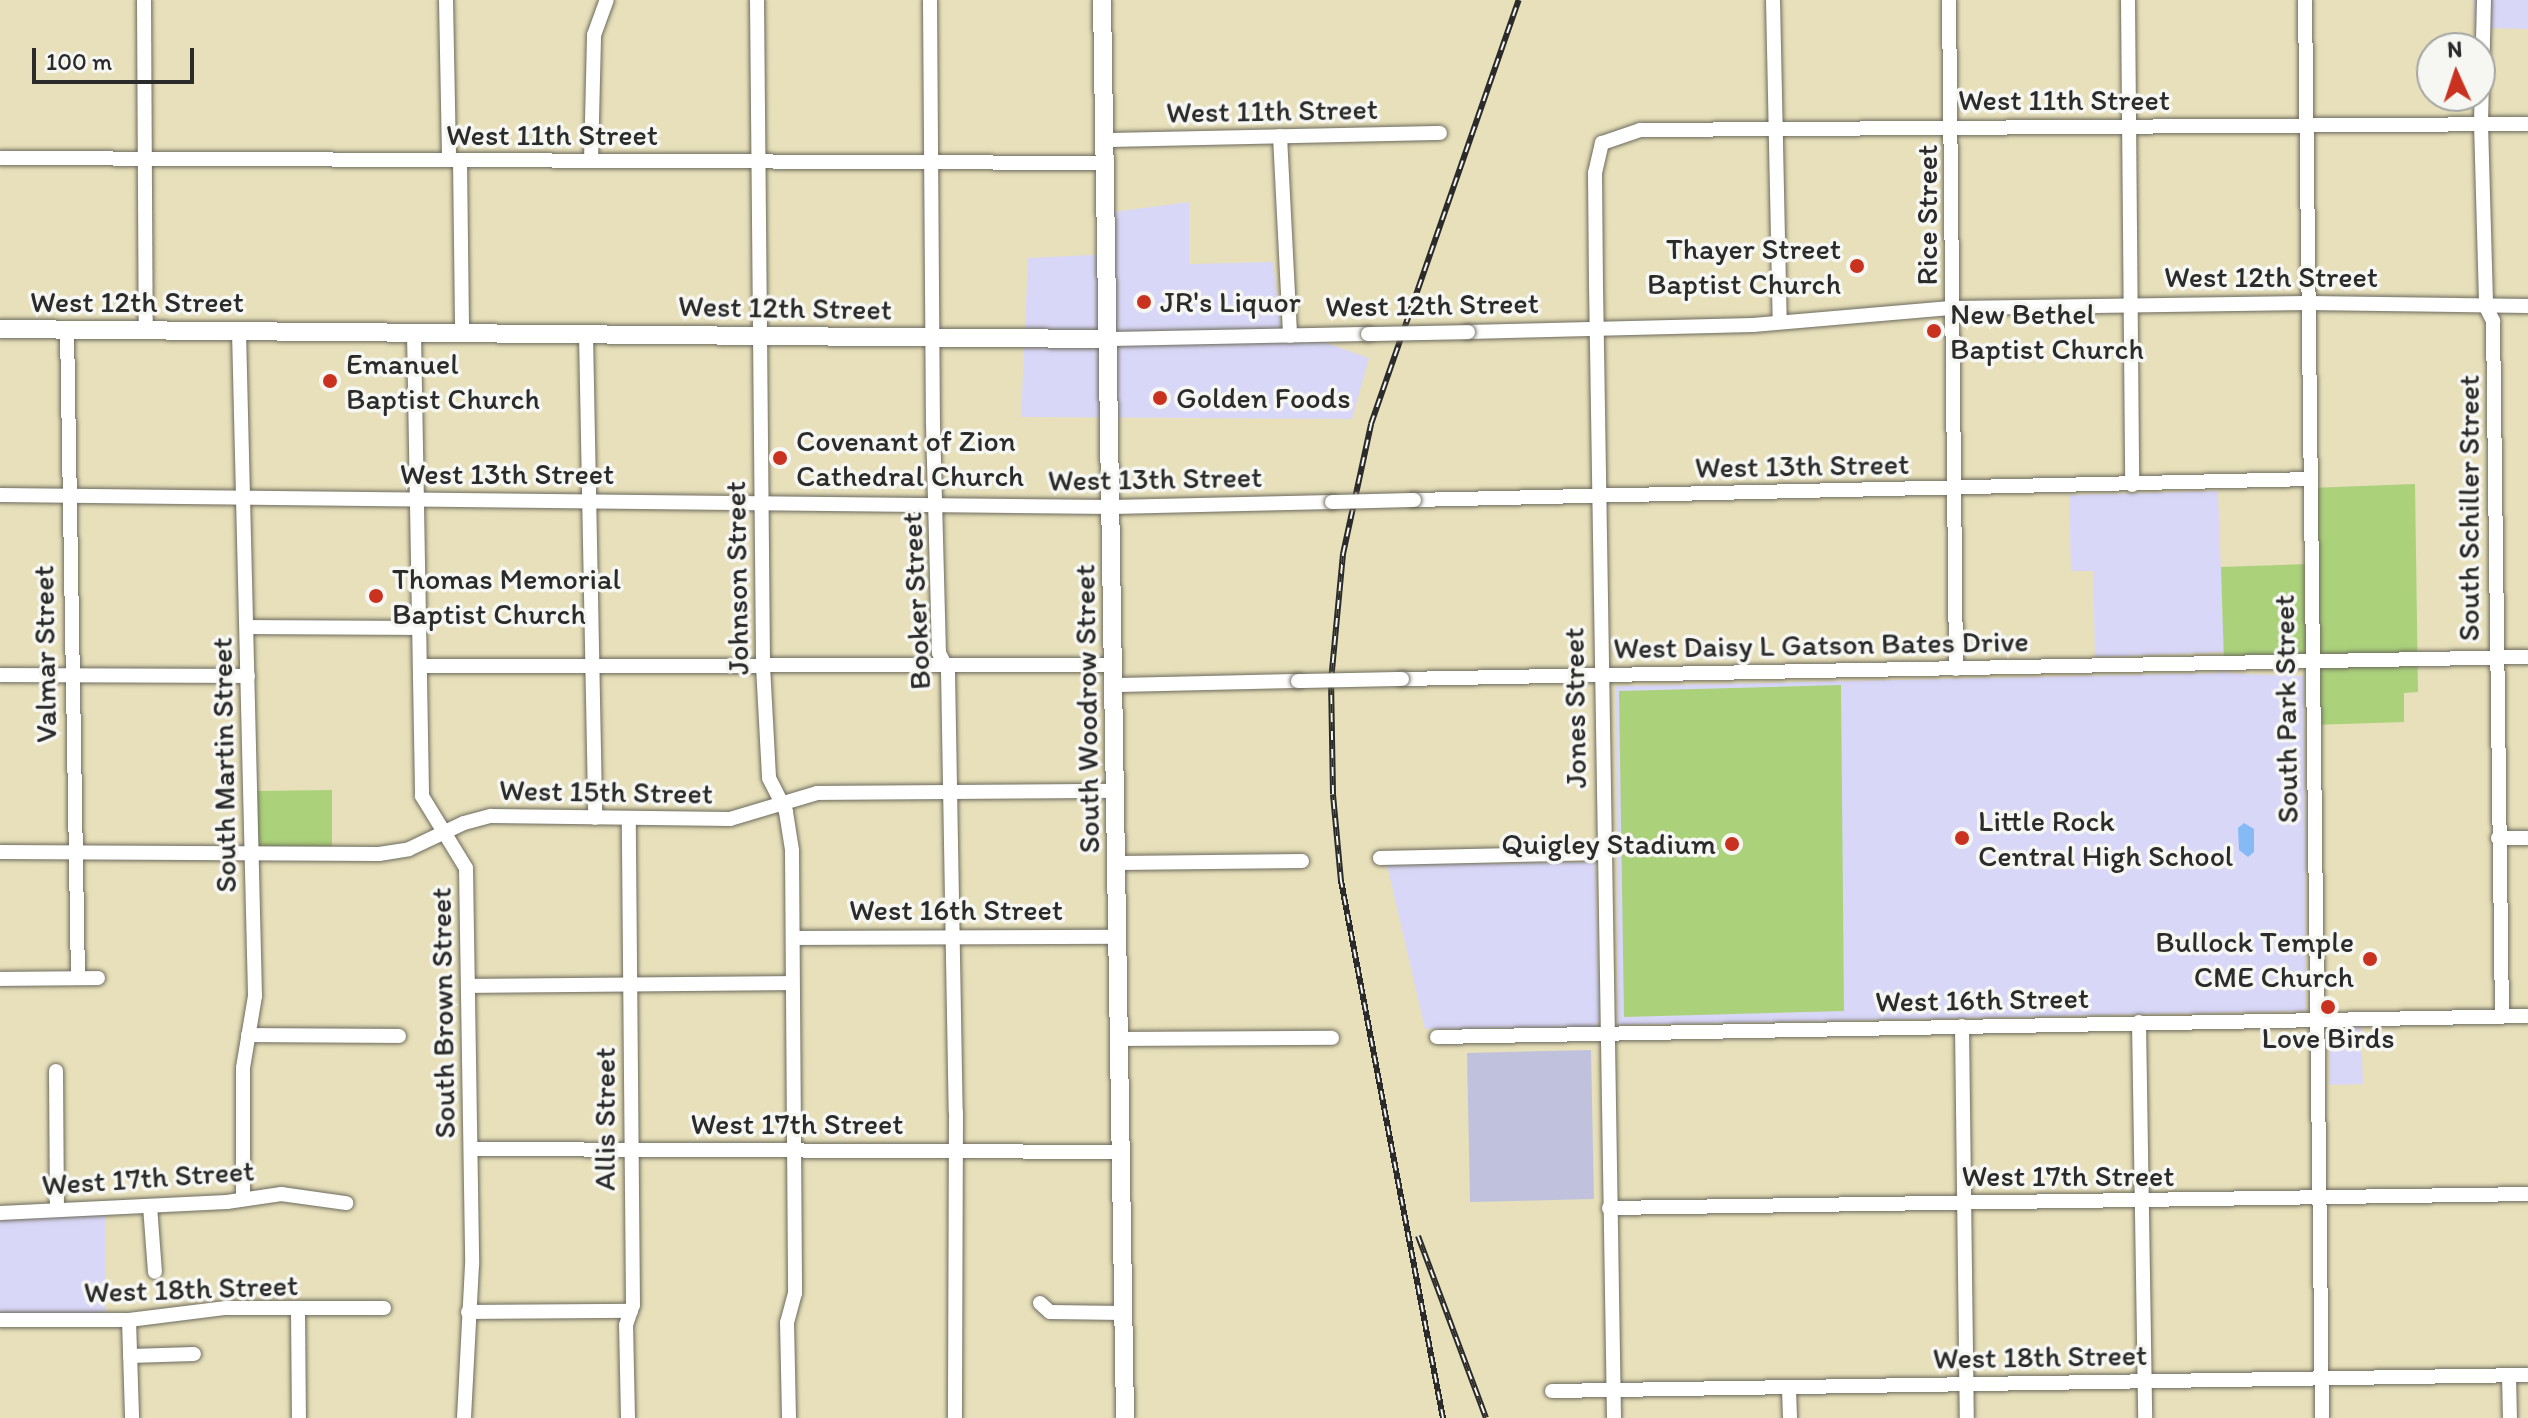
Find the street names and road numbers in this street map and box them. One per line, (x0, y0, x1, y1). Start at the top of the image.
street label: West 11th Street (1959, 82, 2169, 118)
street label: West 11th Street (1166, 91, 1378, 131)
street label: West 11th Street (447, 117, 657, 153)
street label: Rice Street (1909, 145, 1945, 285)
street label: West 12th Street (2165, 259, 2377, 295)
street label: West 12th Street (31, 284, 243, 320)
street label: West 12th Street (1325, 285, 1539, 325)
street label: West 12th Street (678, 288, 892, 328)
street label: South Schiller Street (2451, 376, 2487, 640)
street label: West 13th Street (1695, 446, 1909, 486)
street label: West 13th Street (400, 456, 614, 492)
street label: West 13th Street (1048, 459, 1262, 499)
street label: Johnson Street (717, 481, 757, 675)
street label: Booker Street (893, 512, 939, 690)
street label: Valmar Street (25, 565, 65, 743)
street label: South Woodrow Street (1067, 565, 1107, 853)
street label: South Park Street (2266, 595, 2306, 823)
street label: West Daisy L Gatson Bates Drive (1612, 623, 2030, 667)
street label: Jones Street (1556, 628, 1594, 788)
street label: South Martin Street (204, 637, 244, 893)
street label: West 15th Street (499, 772, 713, 812)
street label: South Brown Street (423, 887, 463, 1139)
street label: West 16th Street (850, 892, 1062, 928)
street label: West 16th Street (1875, 980, 2089, 1020)
street label: Allis Street (587, 1047, 623, 1191)
street label: West 17th Street (691, 1106, 903, 1142)
street label: West 17th Street (41, 1153, 255, 1203)
street label: West 17th Street (1962, 1158, 2174, 1194)
street label: West 18th Street (84, 1267, 298, 1311)
street label: West 18th Street (1933, 1337, 2147, 1377)

